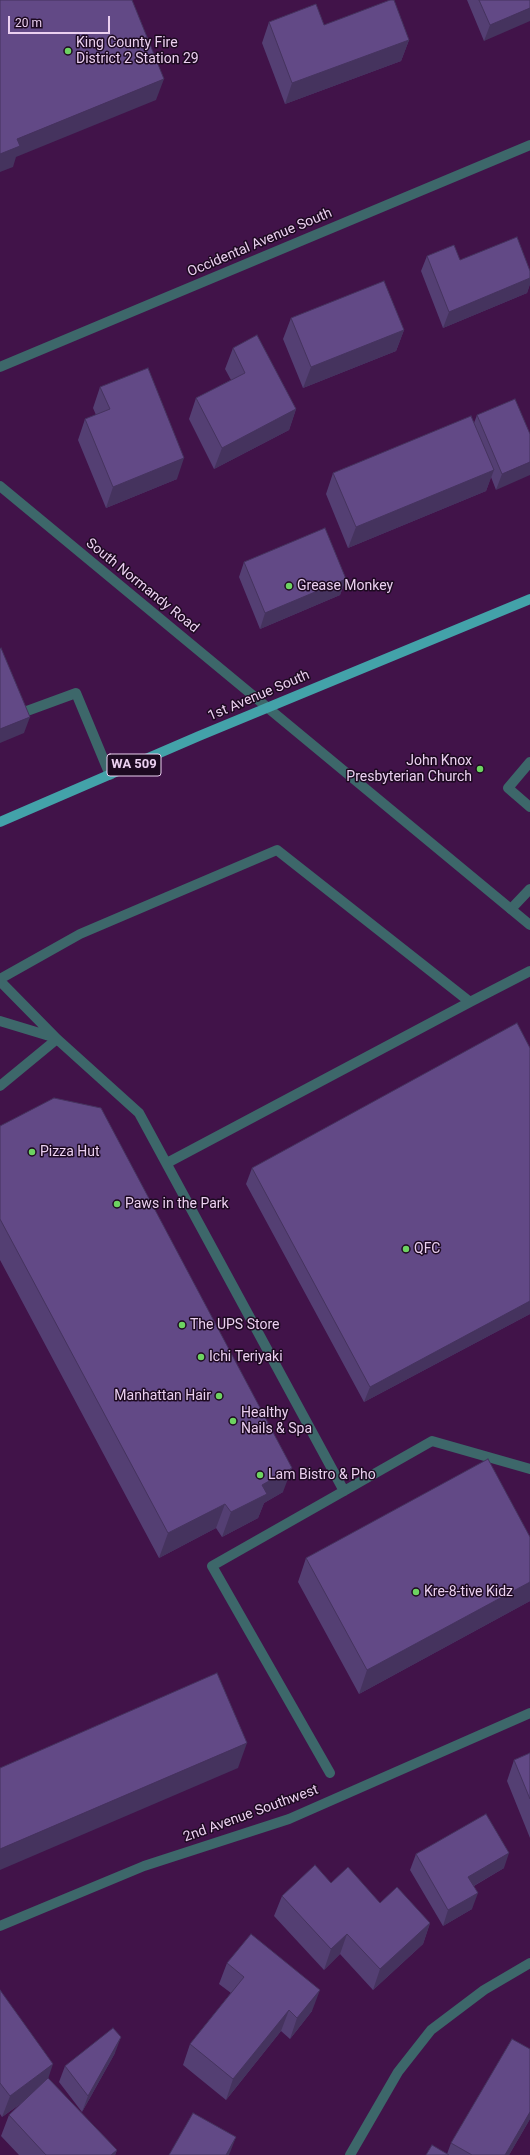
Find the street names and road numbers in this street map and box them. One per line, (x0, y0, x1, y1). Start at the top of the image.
street label: Occidental Avenue South (185, 205, 335, 281)
street label: South Normandy Road (82, 535, 202, 637)
street label: 1st Avenue South (206, 667, 312, 725)
road number: WA 509 (107, 754, 161, 776)
street label: 2nd Avenue Southwest (181, 1782, 321, 1846)

